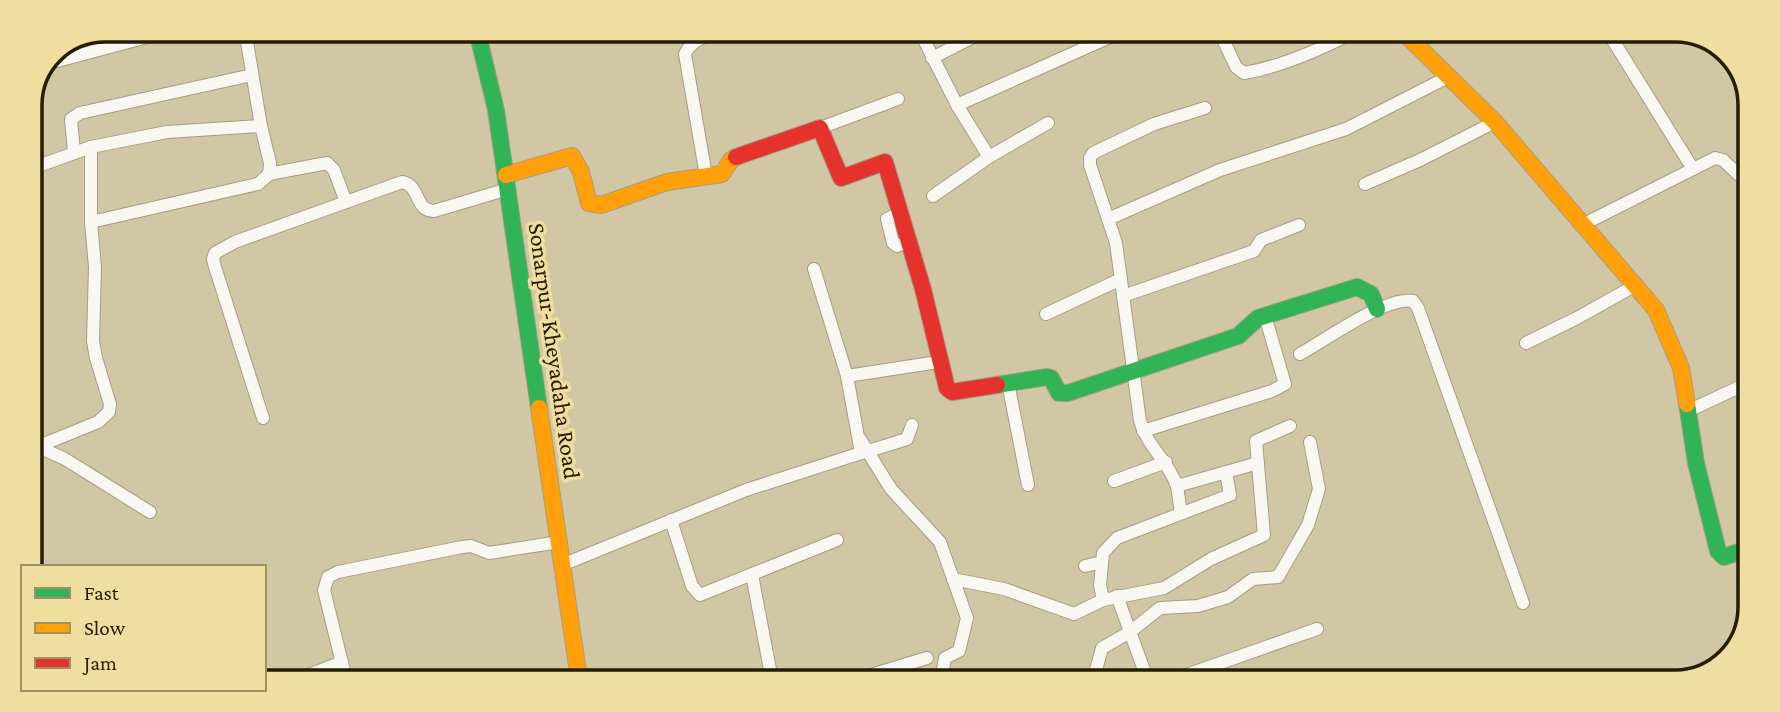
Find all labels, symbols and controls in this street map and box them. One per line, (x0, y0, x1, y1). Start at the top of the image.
street label: Sonarpur-Kheyadaha Road (524, 221, 586, 481)
legend (21, 565, 266, 691)
text: Fast (84, 581, 120, 605)
text: Slow (84, 616, 126, 640)
text: Jam (82, 651, 117, 675)

